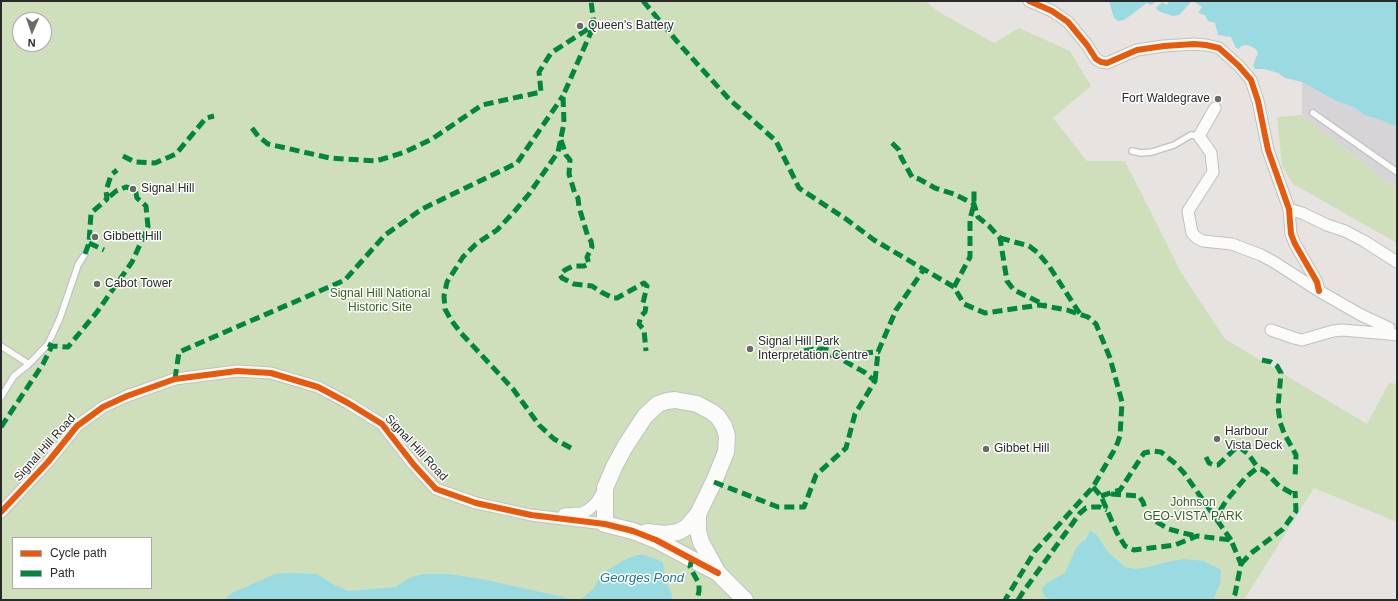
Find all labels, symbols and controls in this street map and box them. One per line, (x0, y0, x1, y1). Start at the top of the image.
north arrow (12, 12, 52, 52)
place label: Queen's Battery (588, 19, 674, 33)
marker: Queen's Battery (575, 21, 585, 31)
text: N (27, 37, 36, 49)
place label: Fort Waldegrave (1122, 92, 1210, 106)
marker: Fort Waldegrave (1213, 94, 1223, 104)
place label: Signal Hill (141, 182, 194, 196)
marker: Signal Hill (128, 184, 138, 194)
place label: Gibbett Hill (103, 230, 162, 244)
marker: Gibbett Hill (90, 232, 100, 242)
place label: Cabot Tower (105, 277, 172, 291)
marker: Cabot Tower (92, 279, 102, 289)
park label: Signal Hill National Historic Site (330, 287, 430, 315)
place label: Signal Hill Park Interpretation Centre (758, 335, 868, 363)
marker: Signal Hill Park Interpretation Centre (745, 344, 755, 354)
street label: Signal Hill Road (11, 411, 79, 485)
street label: Signal Hill Road (382, 412, 450, 484)
place label: Harbour Vista Deck (1225, 425, 1282, 453)
marker: Harbour Vista Deck (1212, 434, 1222, 444)
place label: Gibbet Hill (994, 442, 1049, 456)
marker: Gibbet Hill (981, 444, 991, 454)
park label: Johnson GEO-VISTA PARK (1143, 496, 1243, 524)
legend (12, 537, 152, 589)
text: Cycle path (50, 546, 107, 560)
text: Path (50, 566, 75, 580)
water label: Georges Pond (600, 570, 684, 586)

